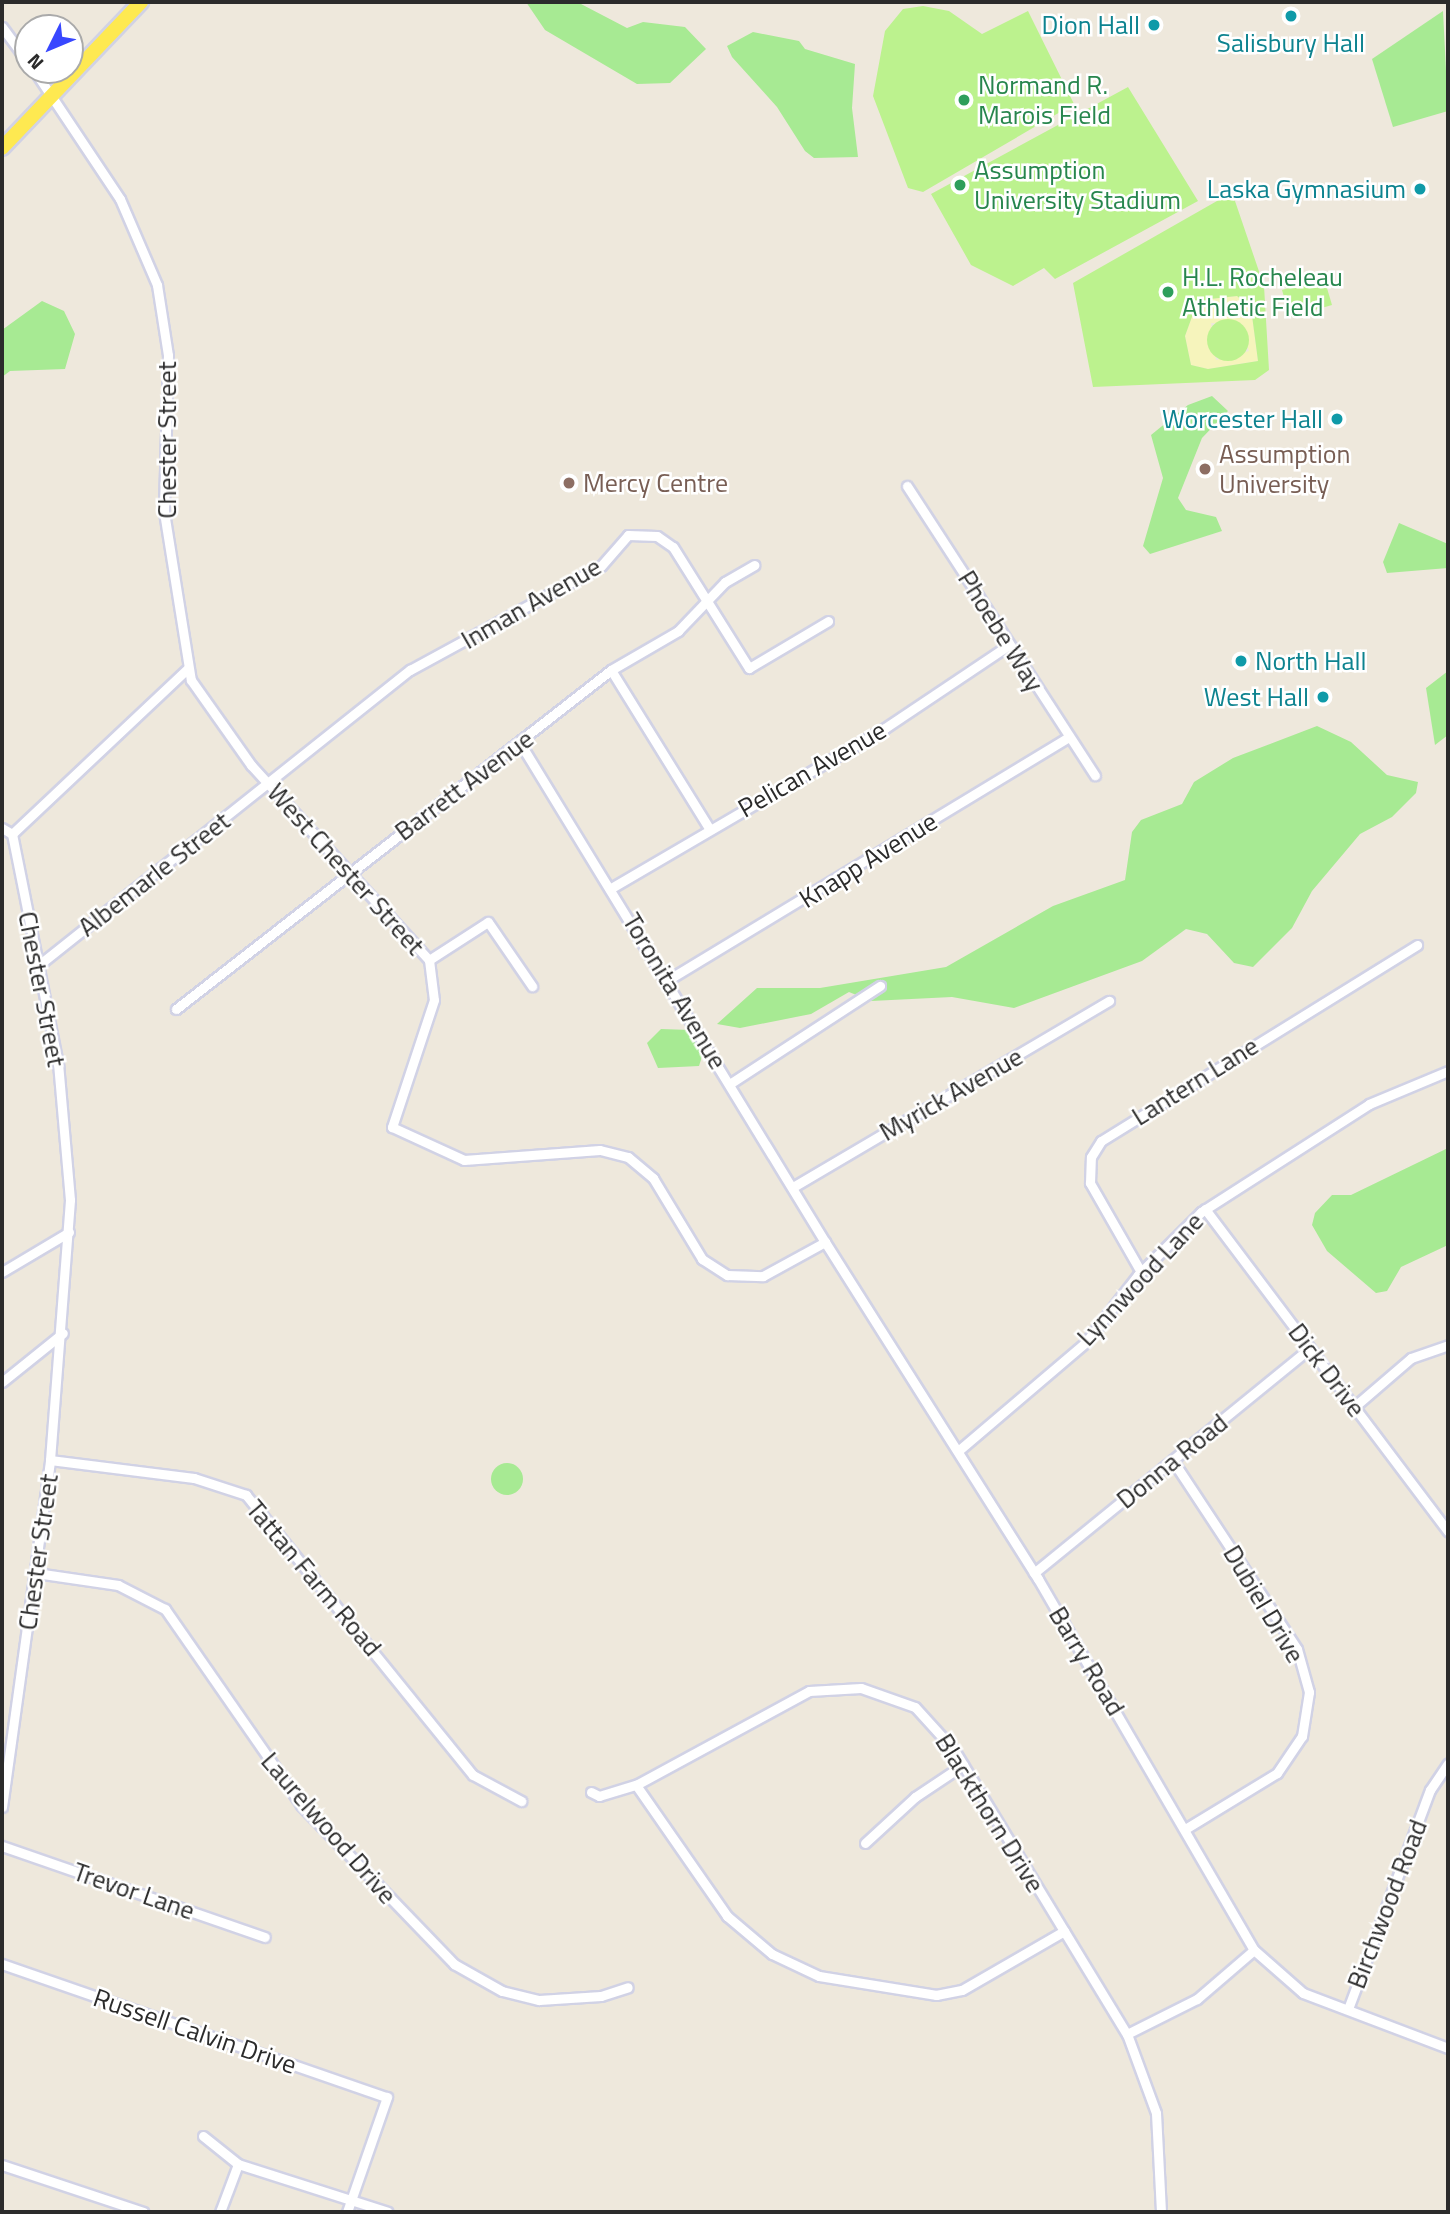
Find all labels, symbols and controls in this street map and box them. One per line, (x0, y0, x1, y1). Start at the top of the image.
marker: Salisbury Hall (1283, 8, 1299, 24)
place label: Dion Hall (1042, 9, 1140, 41)
north arrow (14, 14, 84, 84)
marker: Dion Hall (1146, 17, 1162, 33)
place label: Salisbury Hall (1217, 27, 1365, 59)
text: N (20, 48, 50, 77)
place label: Normand R. Marois Field (978, 69, 1111, 130)
marker: Normand R. Marois Field (956, 92, 972, 108)
place label: Assumption University Stadium (974, 154, 1181, 216)
place label: Laska Gymnasium (1207, 173, 1406, 205)
marker: Assumption University Stadium (952, 177, 968, 193)
marker: Laska Gymnasium (1412, 181, 1428, 197)
place label: H.L. Rocheleau Athletic Field (1182, 261, 1343, 322)
marker: H.L. Rocheleau Athletic Field (1160, 284, 1176, 300)
street label: Chester Street (151, 361, 183, 519)
place label: Worcester Hall (1162, 403, 1323, 435)
marker: Worcester Hall (1329, 411, 1345, 427)
place label: Assumption University (1219, 438, 1350, 500)
marker: Assumption University (1197, 461, 1213, 477)
place label: Mercy Centre (583, 467, 728, 499)
marker: Mercy Centre (561, 475, 577, 491)
street label: Inman Avenue (456, 550, 606, 656)
street label: Phoebe Way (952, 565, 1050, 697)
place label: North Hall (1255, 645, 1367, 677)
marker: North Hall (1233, 653, 1249, 669)
place label: West Hall (1204, 681, 1309, 713)
marker: West Hall (1315, 689, 1331, 705)
street label: Pelican Avenue (733, 714, 891, 824)
street label: Barrett Avenue (389, 723, 539, 847)
street label: West Chester Street (261, 777, 431, 961)
street label: Albemarle Street (72, 805, 236, 943)
street label: Knapp Avenue (794, 805, 942, 915)
street label: Toronita Avenue (616, 907, 734, 1075)
street label: Chester Street (12, 909, 72, 1069)
street label: Lantern Lane (1126, 1030, 1264, 1132)
street label: Myrick Avenue (874, 1041, 1028, 1147)
street label: Lynnwood Lane (1070, 1206, 1210, 1352)
street label: Dick Drive (1282, 1317, 1372, 1423)
street label: Donna Road (1110, 1407, 1234, 1515)
street label: Chester Street (12, 1472, 64, 1632)
street label: Tattan Farm Road (240, 1494, 388, 1662)
street label: Dubiel Drive (1217, 1540, 1311, 1668)
street label: Barry Road (1042, 1601, 1132, 1721)
street label: Blackthorn Drive (929, 1728, 1051, 1898)
street label: Laurelwood Drive (255, 1746, 403, 1910)
street label: Birchwood Road (1340, 1815, 1434, 1993)
street label: Trevor Lane (69, 1856, 199, 1926)
street label: Russell Calvin Drive (89, 1982, 301, 2080)

